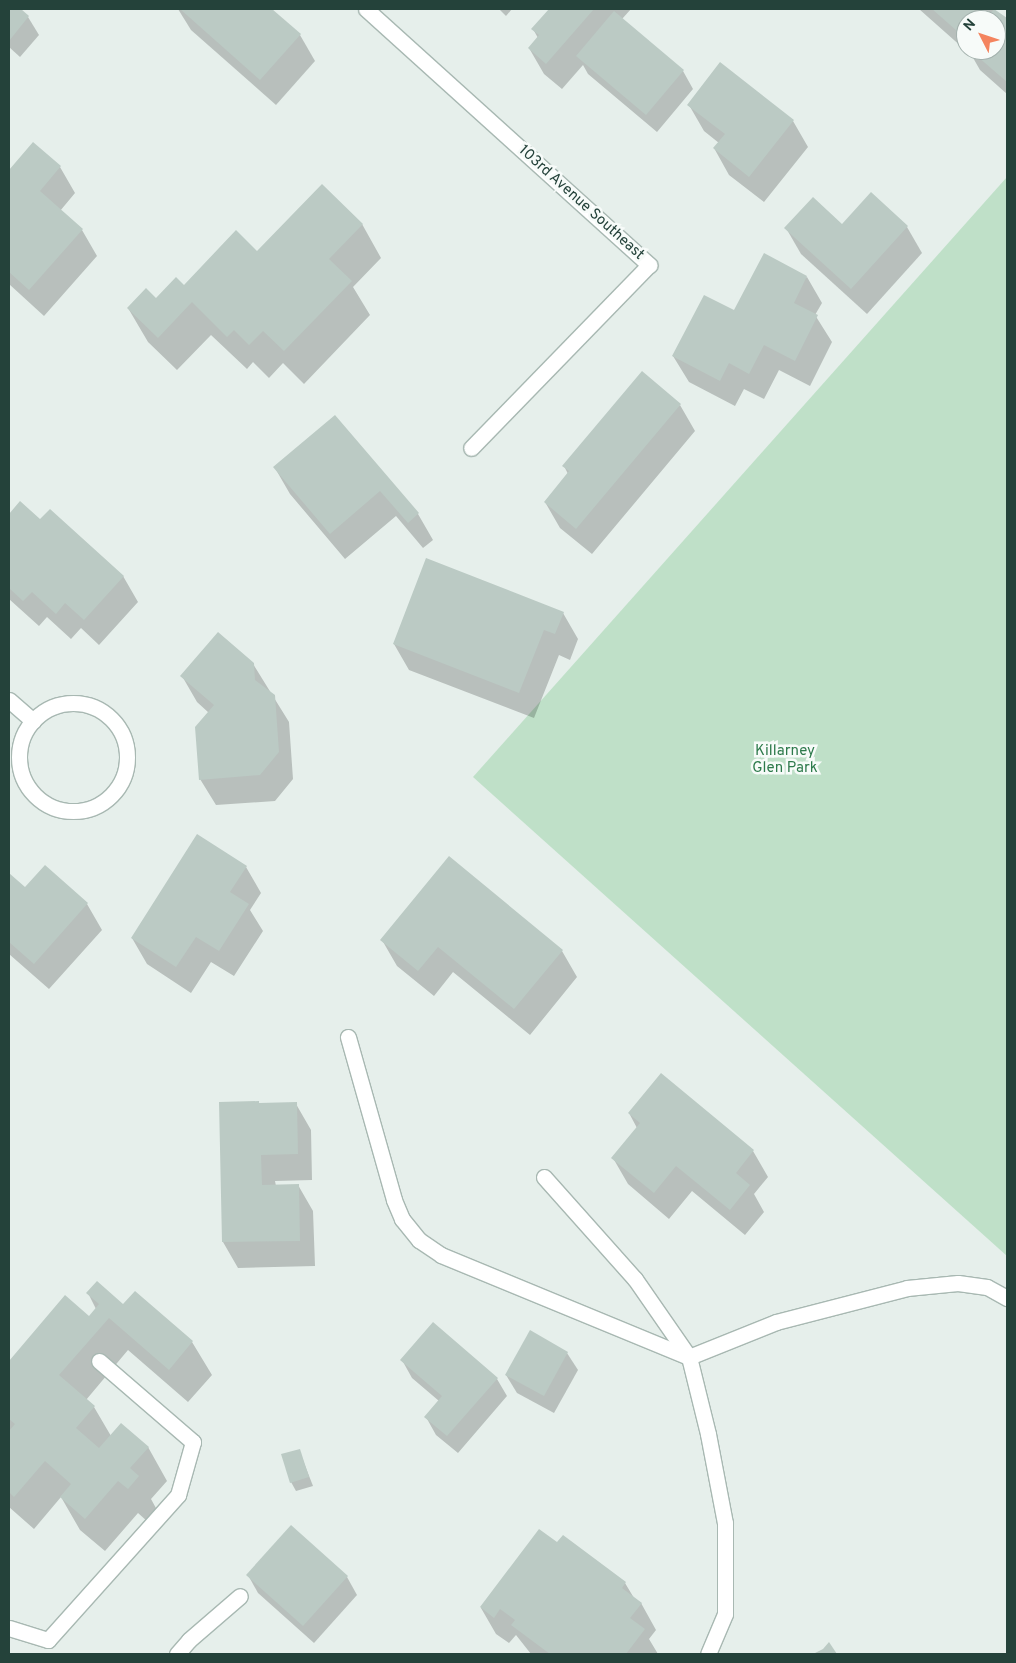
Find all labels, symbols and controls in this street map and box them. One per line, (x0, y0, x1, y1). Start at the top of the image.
north arrow (956, 10, 1006, 60)
text: N (960, 16, 980, 35)
street label: 103rd Avenue Southeast (514, 142, 648, 264)
park label: Killarney Glen Park (752, 742, 818, 777)

